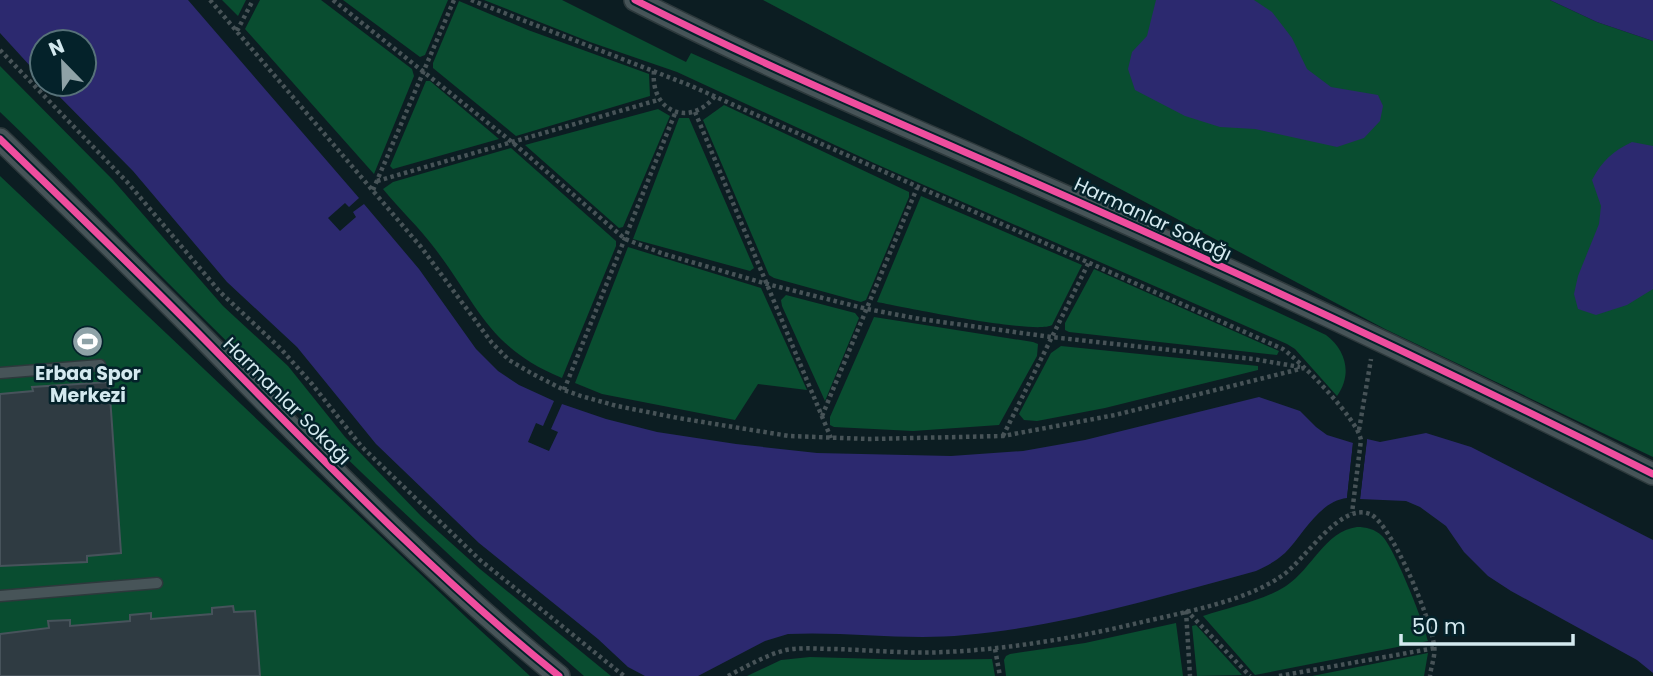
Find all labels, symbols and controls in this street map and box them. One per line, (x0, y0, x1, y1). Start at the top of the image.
north arrow (28, 28, 98, 98)
text: N (45, 33, 68, 63)
street label: Harmanlar Sokağı (1070, 171, 1236, 267)
sports icon: Erbaa Spor Merkezi (71, 325, 105, 359)
street label: Harmanlar Sokağı (217, 331, 357, 471)
place label: Erbaa Spor Merkezi (35, 360, 141, 409)
scale bar (1401, 602, 1572, 646)
text: 50 m (1412, 612, 1466, 641)

